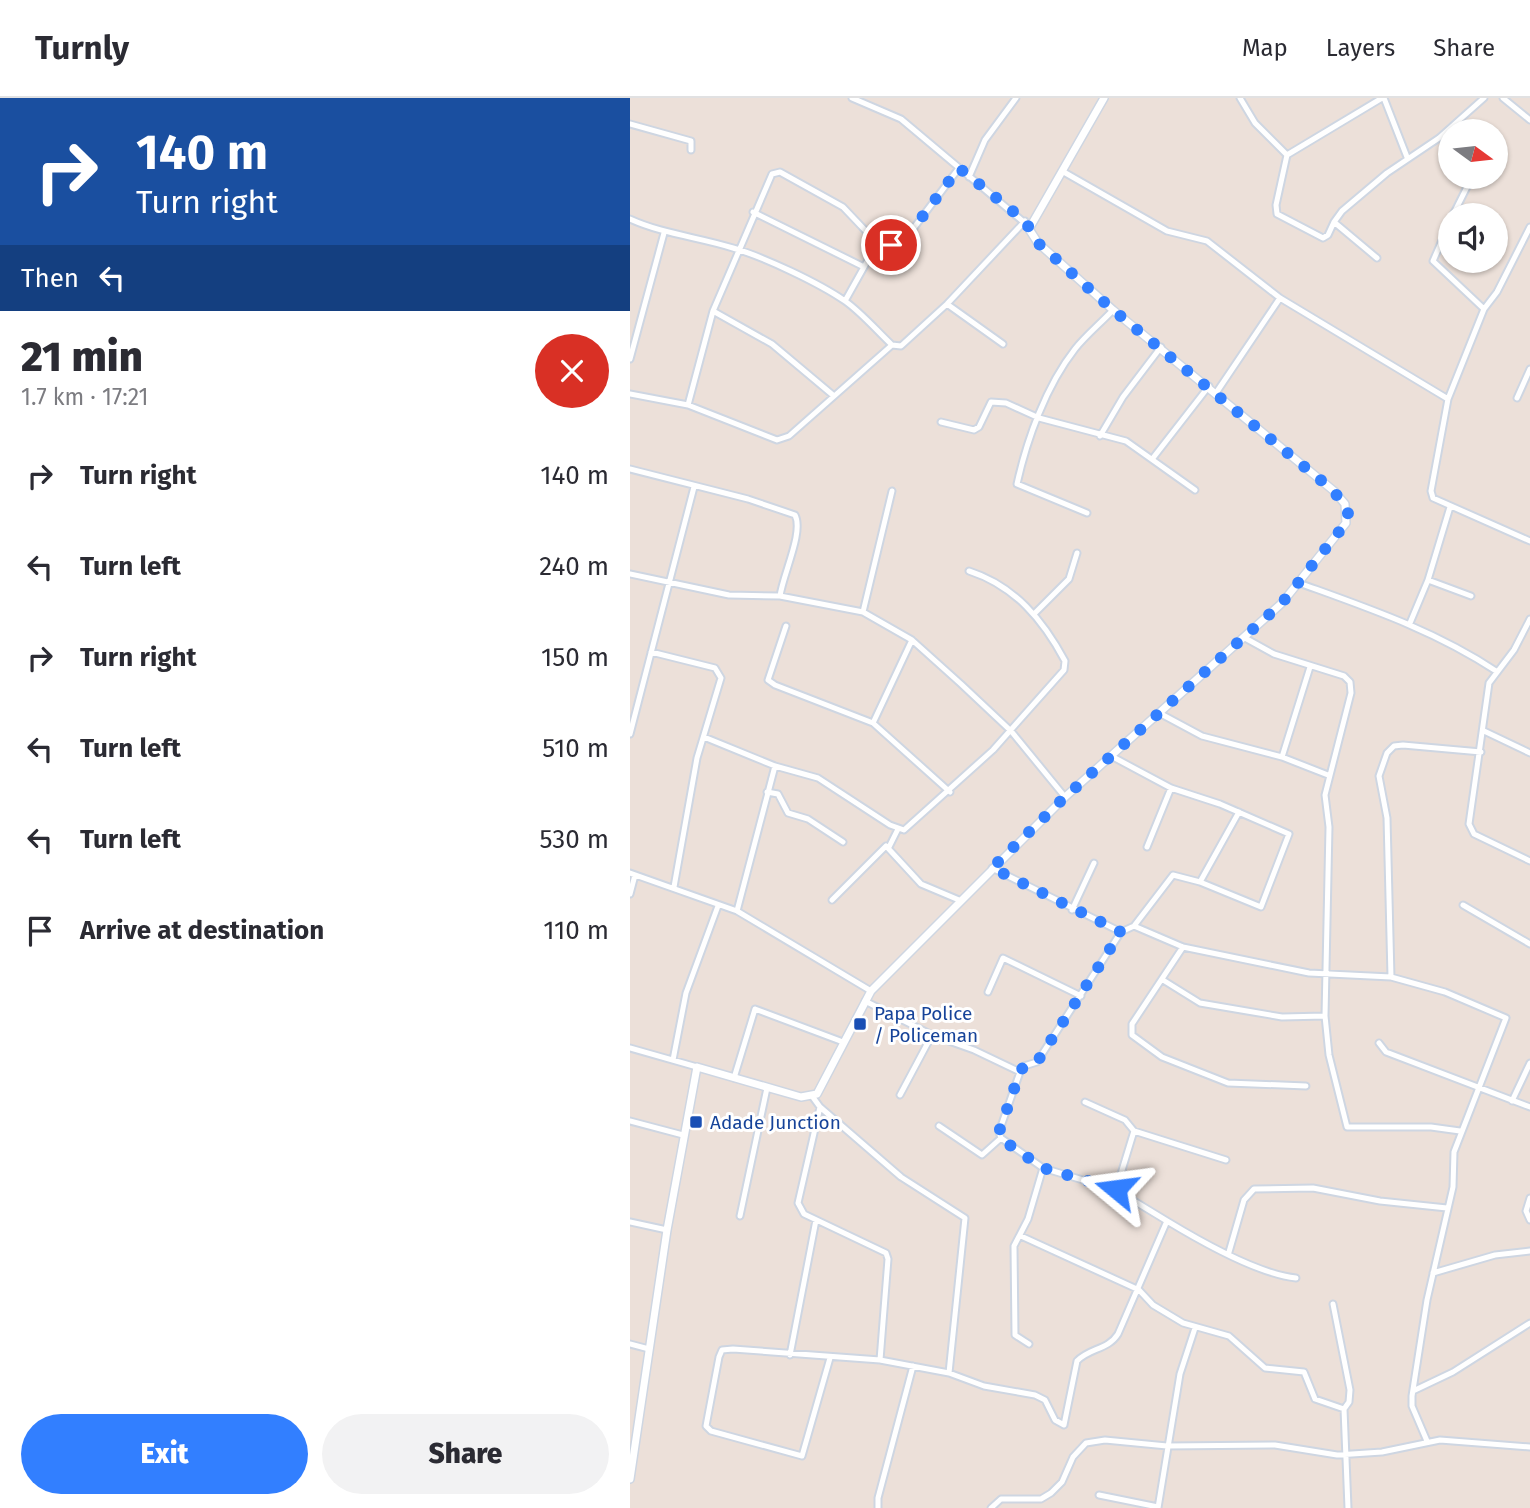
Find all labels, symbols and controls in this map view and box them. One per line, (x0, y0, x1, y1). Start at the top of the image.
text: Turnly (35, 28, 129, 68)
text: Map (1242, 34, 1288, 62)
text: Layers (1326, 34, 1395, 62)
text: Share (1433, 34, 1495, 62)
north arrow (1438, 119, 1508, 189)
map controls (1438, 119, 1508, 273)
text: 140 m (136, 123, 268, 182)
icon: right (21, 126, 112, 217)
text: Turn right (136, 183, 278, 221)
button: sound (1438, 203, 1508, 273)
pin (861, 215, 921, 275)
icon: arrive (872, 226, 910, 264)
icon: left (93, 259, 131, 297)
text: Then (21, 263, 79, 294)
text: 21 min (21, 332, 143, 382)
button: close (535, 334, 609, 408)
text: 1.7 km · 17:21 (21, 383, 148, 411)
icon: right (21, 457, 59, 495)
text: Turn right (80, 460, 197, 491)
text: 140 m (540, 460, 609, 491)
icon: left (21, 548, 59, 586)
text: Turn left (80, 551, 181, 582)
text: 240 m (539, 551, 609, 582)
icon: right (21, 639, 59, 677)
text: Turn right (80, 642, 197, 673)
text: 150 m (541, 642, 609, 673)
icon: left (21, 730, 59, 768)
text: Turn left (80, 733, 181, 764)
text: 510 m (542, 733, 609, 764)
icon: left (21, 821, 59, 859)
text: Turn left (80, 824, 181, 855)
text: 530 m (540, 824, 609, 855)
icon: arrive (21, 912, 59, 950)
text: Arrive at destination (80, 915, 324, 946)
text: 110 m (543, 915, 609, 946)
place label: Papa Police / Policeman (874, 1002, 978, 1047)
marker: Papa Police / Policeman (852, 1016, 868, 1032)
place label: Adade Junction (710, 1111, 841, 1134)
marker: Adade Junction (688, 1114, 704, 1130)
position arrow (1079, 1152, 1153, 1226)
button: Exit (21, 1414, 308, 1494)
button: Share (322, 1414, 609, 1494)

